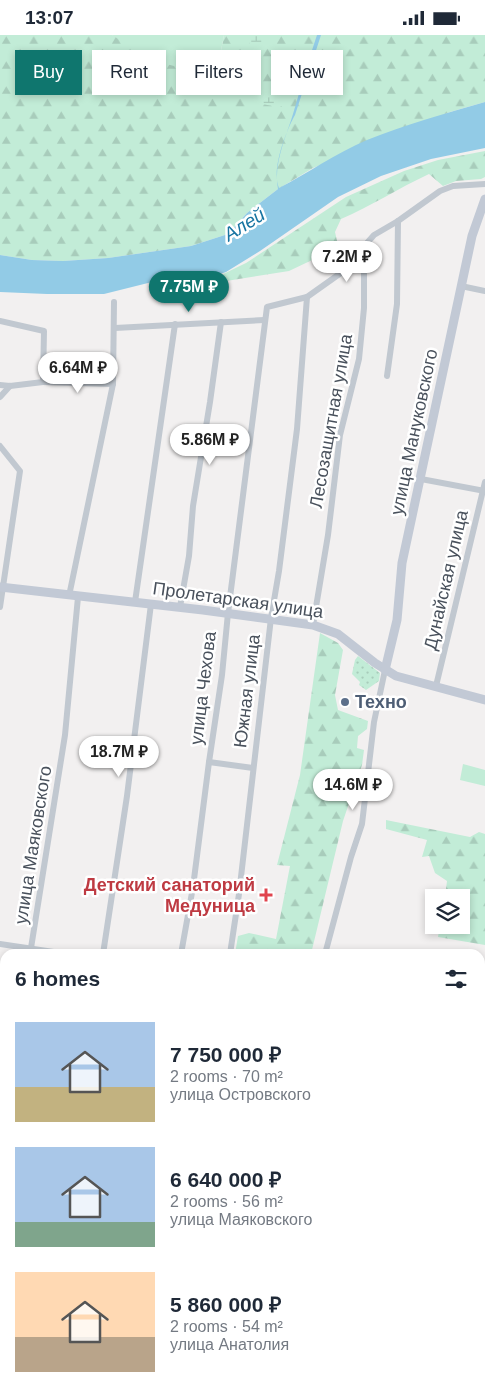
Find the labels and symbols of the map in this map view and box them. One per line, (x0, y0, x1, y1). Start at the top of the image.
water label: Алей (219, 203, 269, 246)
pin: 7.2M ₽ (306, 241, 388, 283)
pin: 7.75M ₽ (143, 271, 235, 313)
street label: Лесозащитная улица (306, 331, 356, 510)
street label: улица Мануковского (387, 347, 441, 517)
pin: 6.64M ₽ (32, 351, 124, 394)
pin: 5.86M ₽ (164, 423, 256, 466)
street label: Дунайская улица (420, 507, 472, 652)
street label: Пролетарская улица (151, 578, 326, 622)
street label: улица Чехова (186, 629, 220, 746)
street label: Южная улица (230, 632, 264, 749)
place label: Техно (355, 692, 407, 712)
marker: Техно (339, 696, 351, 708)
pin: 18.7M ₽ (73, 735, 165, 778)
street label: улица Маяковского (11, 764, 55, 926)
pin: 14.6M ₽ (307, 769, 399, 811)
place label: Детский санаторий Медуница (84, 875, 256, 916)
marker: Детский санаторий Медуница (259, 888, 273, 902)

